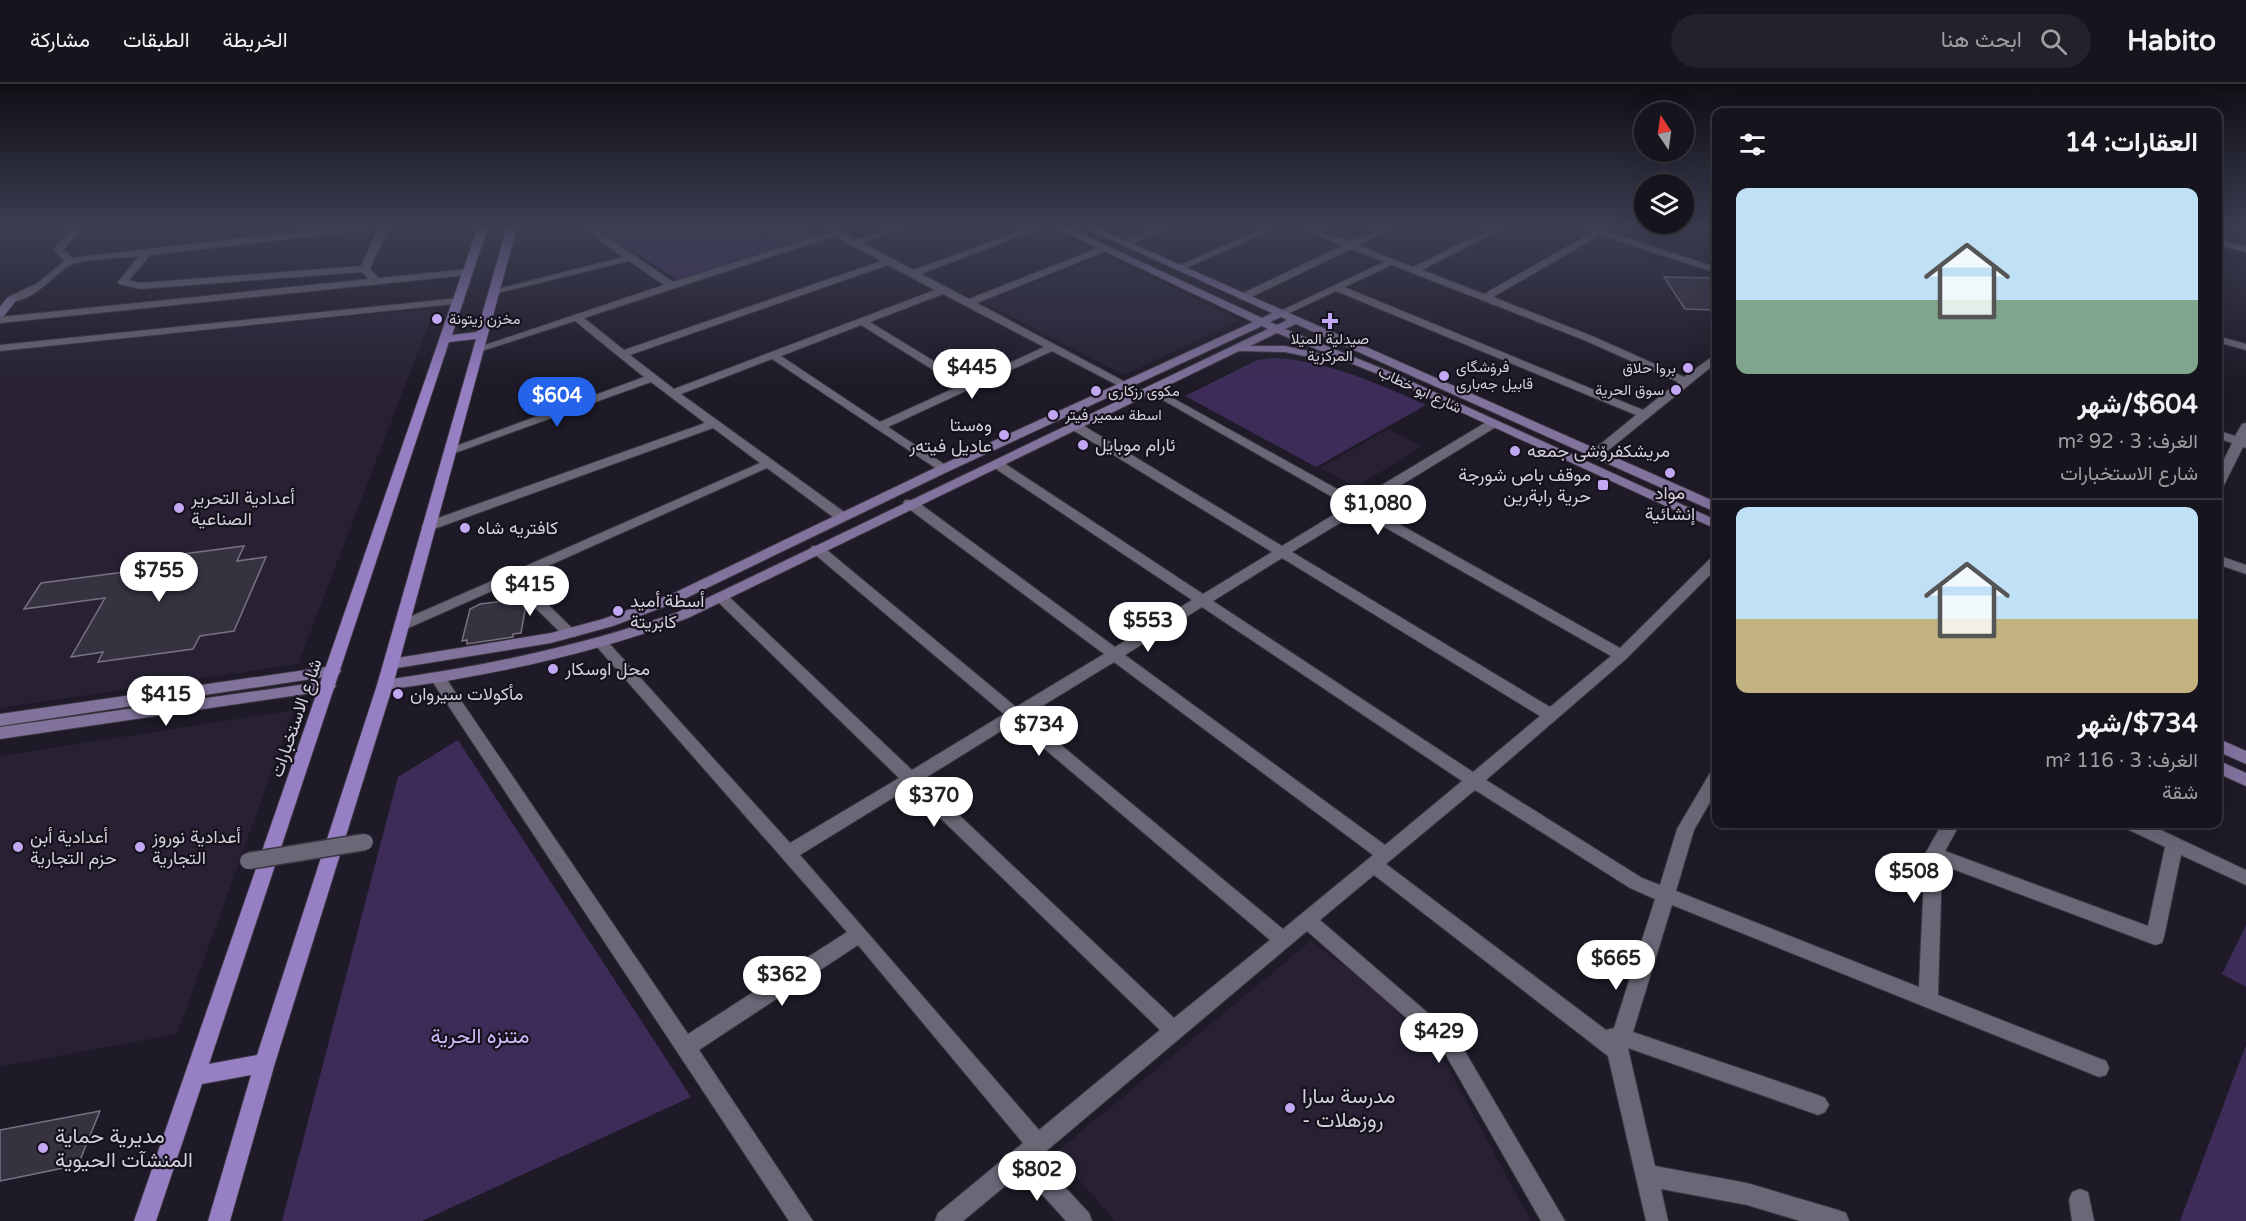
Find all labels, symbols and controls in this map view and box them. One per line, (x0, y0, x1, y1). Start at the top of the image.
search box (1671, 14, 2091, 68)
text: Habito (2127, 24, 2216, 58)
icon: search (2037, 25, 2070, 58)
text: ابحث هنا (1941, 27, 2022, 53)
text: مشاركة (30, 28, 90, 53)
text: الطبقات (123, 28, 190, 53)
text: الخريطة (223, 28, 288, 53)
north arrow (1634, 102, 1694, 162)
map controls (1634, 102, 1694, 234)
text: العقارات: 14 (2065, 127, 2198, 158)
icon: filters (1736, 128, 1769, 161)
button: layers (1634, 174, 1694, 234)
icon: home (1913, 227, 2021, 335)
place label: مخزن زيتونة (449, 310, 521, 328)
marker: مخزن زيتونة (430, 312, 444, 326)
marker: صيدلية الميلا المركزية (1323, 314, 1337, 328)
place label: صيدلية الميلا المركزية (1291, 330, 1369, 365)
pin: $445 (936, 349, 1008, 400)
text: $445 (947, 356, 997, 380)
place label: فرۆشگای قابیل جەباری (1456, 358, 1533, 394)
place label: بروا حلاق (1622, 359, 1676, 377)
marker: بروا حلاق (1681, 361, 1695, 375)
street label: شارع ابو خطاب (1375, 363, 1465, 419)
marker: فرۆشگای قابیل جەباری (1437, 369, 1451, 383)
pin: $604 (521, 377, 593, 428)
place label: سوق الحرية (1595, 381, 1664, 399)
place label: مكوى رزكارى (1108, 382, 1180, 401)
marker: سوق الحرية (1669, 383, 1683, 397)
text: $604 (532, 384, 582, 408)
marker: مكوى رزكارى (1089, 384, 1103, 398)
text: $604/شهر (2077, 389, 2198, 420)
place label: اسطة سمير فيتر (1064, 406, 1162, 424)
marker: اسطة سمير فيتر (1046, 408, 1060, 422)
place label: وەستا عادیل فیتەر (908, 414, 992, 457)
marker: وەستا عادیل فیتەر (997, 428, 1011, 442)
text: الغرف: 3 · 92 m² (2058, 430, 2198, 454)
place label: ئارام موبايل (1095, 434, 1176, 457)
marker: ئارام موبايل (1076, 438, 1090, 452)
place label: مریشکفرۆشی جمعە (1527, 440, 1670, 462)
marker: مریشکفرۆشی جمعە (1508, 444, 1522, 458)
text: شارع الاستخبارات (2060, 462, 2198, 486)
place label: موقف باص شورجة حرية رابةرين (1458, 464, 1591, 507)
marker: مواد إنشائية (1663, 466, 1677, 480)
marker: موقف باص شورجة حرية رابةرين (1596, 478, 1610, 492)
place label: مواد إنشائية (1645, 482, 1695, 526)
pin: $1,080 (1329, 485, 1427, 536)
place label: أعدادية التحرير الصناعية (190, 487, 295, 530)
text: $1,080 (1344, 492, 1412, 516)
marker: أعدادية التحرير الصناعية (172, 501, 186, 515)
place label: كافتريه شاه (477, 517, 558, 539)
marker: كافتريه شاه (458, 521, 472, 535)
icon: home (1913, 546, 2021, 654)
pin: $755 (123, 552, 195, 603)
text: $755 (134, 559, 184, 583)
pin: $415 (494, 566, 566, 617)
text: $415 (505, 573, 555, 597)
place label: أسطة أميد كابريتة (630, 590, 704, 633)
pin: $553 (1112, 602, 1184, 653)
marker: أسطة أميد كابريتة (611, 604, 625, 618)
text: $553 (1123, 609, 1173, 633)
street label: شارع الاستخبارات (265, 656, 328, 781)
place label: محل اوسكار (564, 658, 650, 680)
marker: محل اوسكار (546, 662, 560, 676)
pin: $415 (130, 676, 202, 727)
text: $415 (141, 683, 191, 707)
place label: مأكولات سيروان (410, 683, 523, 705)
marker: مأكولات سيروان (391, 687, 405, 701)
pin: $734 (1003, 706, 1075, 757)
text: $734/شهر (2077, 708, 2198, 739)
text: $734 (1014, 713, 1064, 737)
text: الغرف: 3 · 116 m² (2045, 749, 2198, 773)
pin: $370 (898, 777, 970, 828)
text: شقة (2162, 781, 2198, 805)
text: $370 (909, 784, 959, 808)
place label: أعدادية أبن حزم التجارية (30, 826, 117, 870)
place label: أعدادية نوروز التجارية (151, 826, 241, 869)
marker: أعدادية أبن حزم التجارية (11, 840, 25, 854)
marker: أعدادية نوروز التجارية (133, 840, 147, 854)
pin: $508 (1878, 853, 1950, 904)
text: $508 (1889, 860, 1939, 884)
pin: $665 (1580, 940, 1652, 991)
text: $665 (1591, 947, 1641, 971)
pin: $362 (746, 956, 818, 1007)
text: $362 (757, 963, 807, 987)
pin: $429 (1403, 1013, 1475, 1064)
text: $429 (1414, 1020, 1464, 1044)
park label: متنزه الحرية (431, 1024, 529, 1049)
place label: مدرسة سارا - روزهلات (1302, 1084, 1396, 1133)
marker: مدرسة سارا - روزهلات (1283, 1101, 1297, 1115)
place label: مديرية حماية المنشآت الحيوية (55, 1124, 193, 1173)
marker: مديرية حماية المنشآت الحيوية (36, 1141, 50, 1155)
pin: $802 (1001, 1151, 1073, 1202)
text: $802 (1012, 1158, 1062, 1182)

